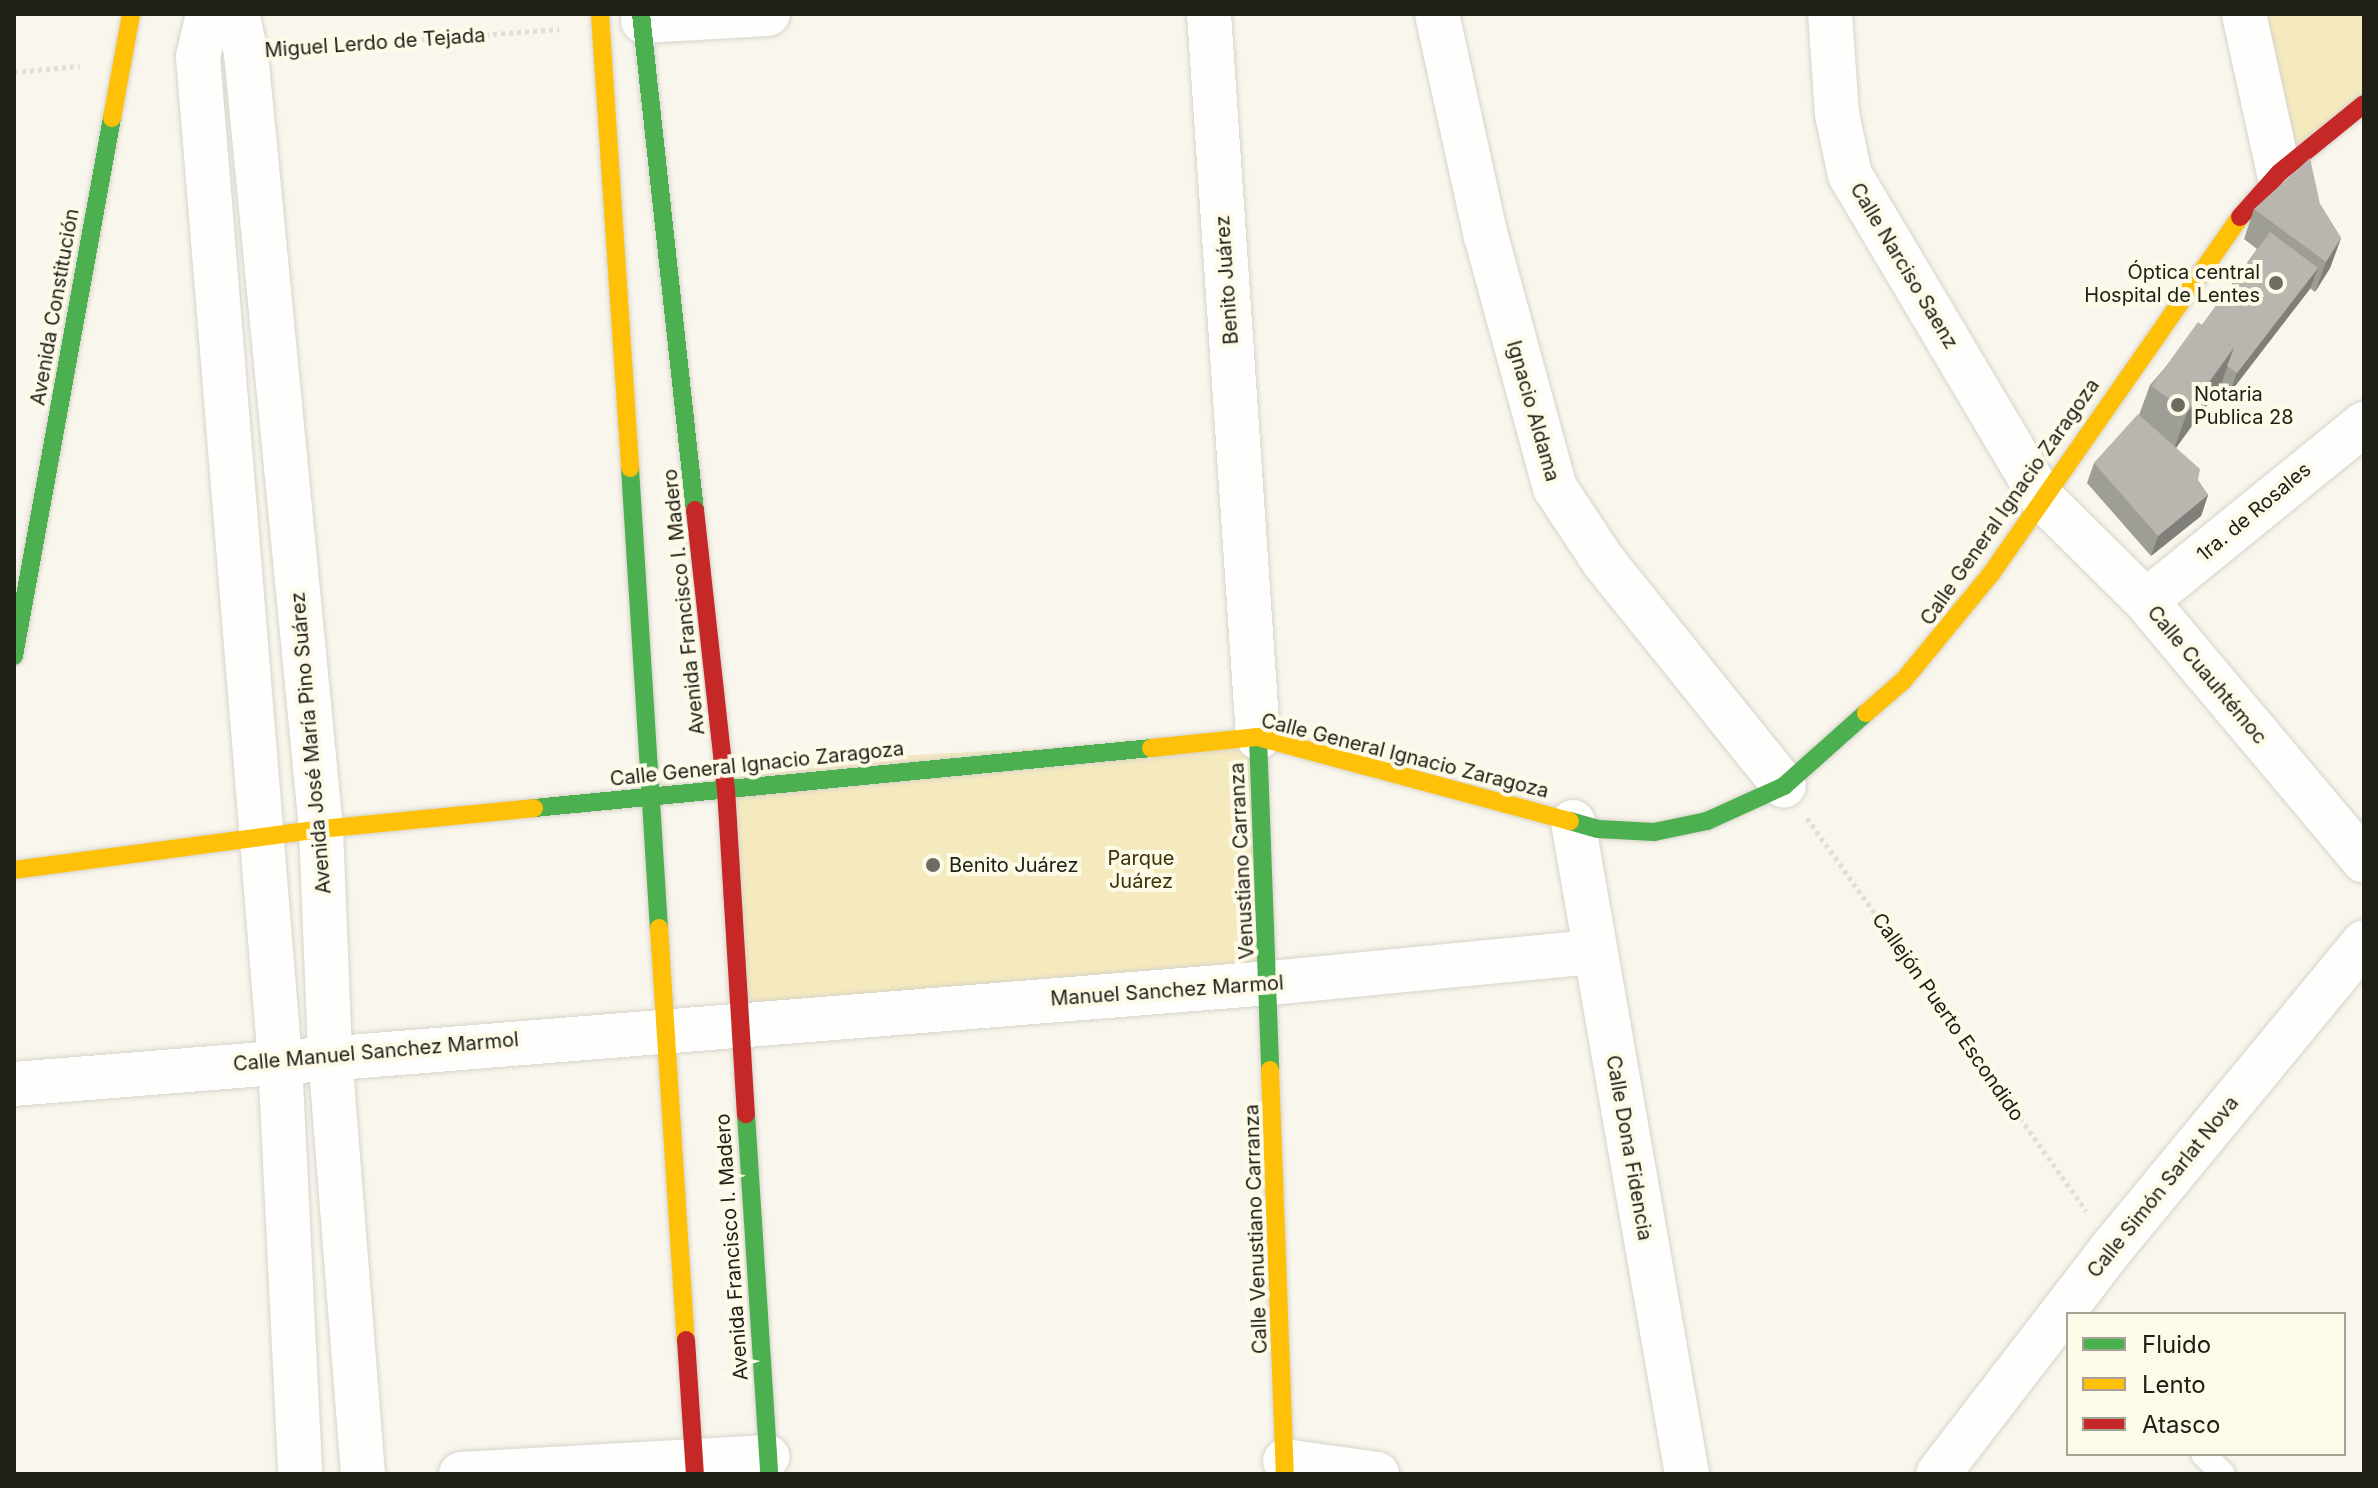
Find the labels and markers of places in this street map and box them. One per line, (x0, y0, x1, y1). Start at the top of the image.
place label: Óptica central Hospital de Lentes (2084, 260, 2260, 307)
marker: Óptica central Hospital de Lentes (2267, 274, 2285, 292)
place label: Notaria Publica 28 (2194, 382, 2294, 429)
marker: Notaria Publica 28 (2169, 396, 2187, 414)
place label: Benito Juárez (949, 853, 1078, 877)
marker: Benito Juárez (924, 856, 942, 874)

